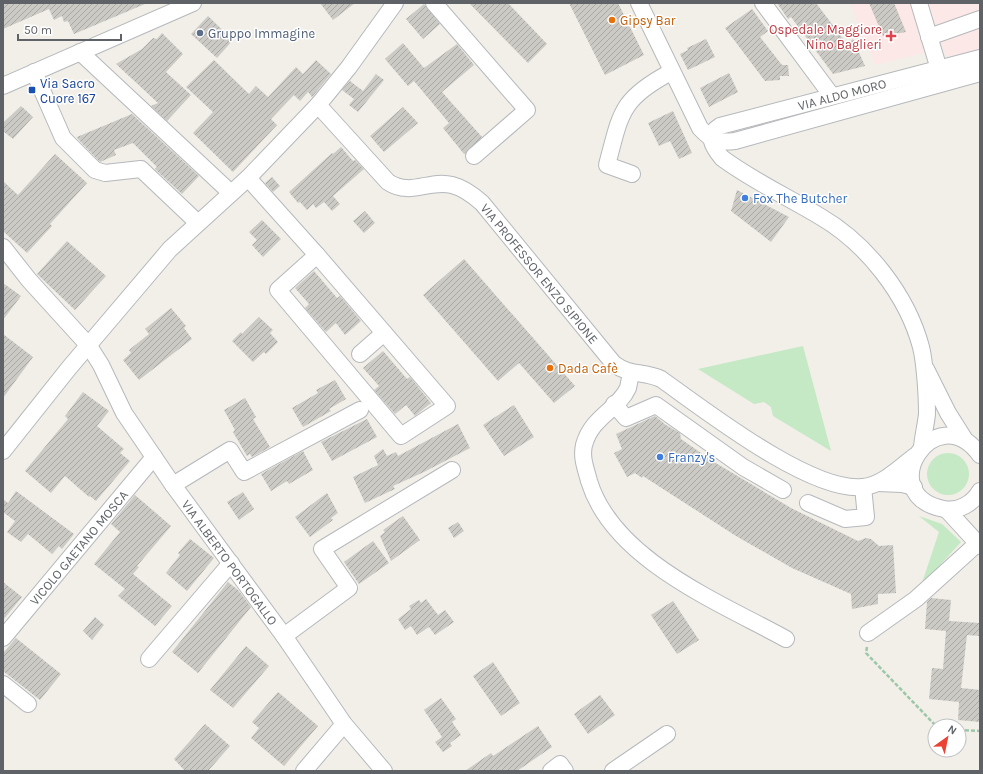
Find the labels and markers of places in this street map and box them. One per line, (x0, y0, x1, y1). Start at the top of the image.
place label: Gipsy Bar (620, 13, 676, 28)
marker: Gipsy Bar (607, 15, 617, 25)
place label: Ospedale Maggiore Nino Baglieri (769, 22, 882, 52)
place label: Gruppo Immagine (208, 26, 316, 41)
marker: Gruppo Immagine (195, 28, 205, 38)
marker: Ospedale Maggiore Nino Baglieri (885, 30, 897, 42)
place label: Via Sacro Cuore 167 (40, 76, 95, 106)
marker: Via Sacro Cuore 167 (27, 85, 37, 95)
place label: Fox The Butcher (753, 191, 847, 206)
marker: Fox The Butcher (740, 193, 750, 203)
place label: Dada Cafè (558, 361, 618, 376)
marker: Dada Cafè (545, 363, 555, 373)
place label: Franzy's (668, 450, 715, 465)
marker: Franzy's (655, 452, 665, 462)

